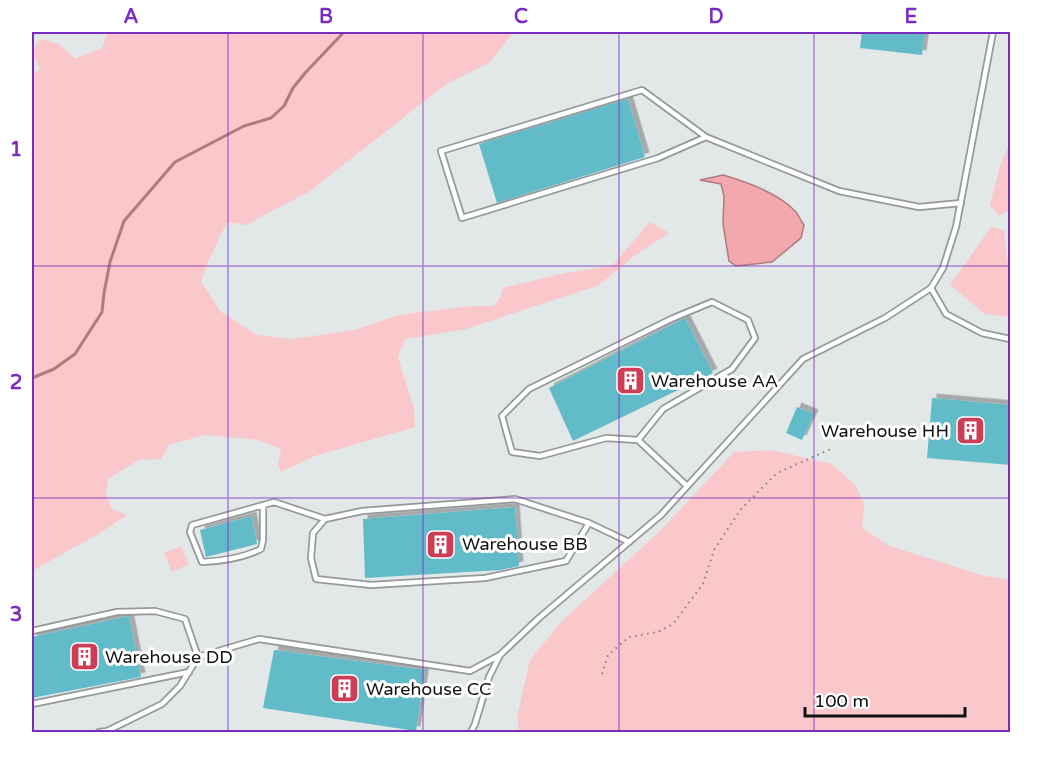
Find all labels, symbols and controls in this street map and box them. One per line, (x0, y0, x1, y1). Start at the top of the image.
text: A (124, 5, 139, 29)
text: B (319, 5, 333, 29)
text: C (514, 5, 528, 29)
text: D (708, 5, 724, 29)
text: E (905, 5, 918, 29)
text: 1 (10, 138, 22, 162)
building icon: Warehouse AA (614, 365, 646, 397)
place label: Warehouse AA (651, 370, 778, 392)
text: 2 (10, 371, 22, 395)
building icon: Warehouse HH (954, 415, 986, 447)
place label: Warehouse HH (821, 420, 949, 442)
building icon: Warehouse BB (425, 528, 457, 560)
place label: Warehouse BB (462, 533, 588, 555)
text: 3 (10, 603, 22, 627)
building icon: Warehouse DD (68, 641, 100, 673)
place label: Warehouse DD (105, 646, 233, 668)
building icon: Warehouse CC (329, 673, 361, 705)
place label: Warehouse CC (366, 678, 491, 700)
scale bar (805, 680, 966, 718)
text: 100 m (814, 690, 869, 712)

